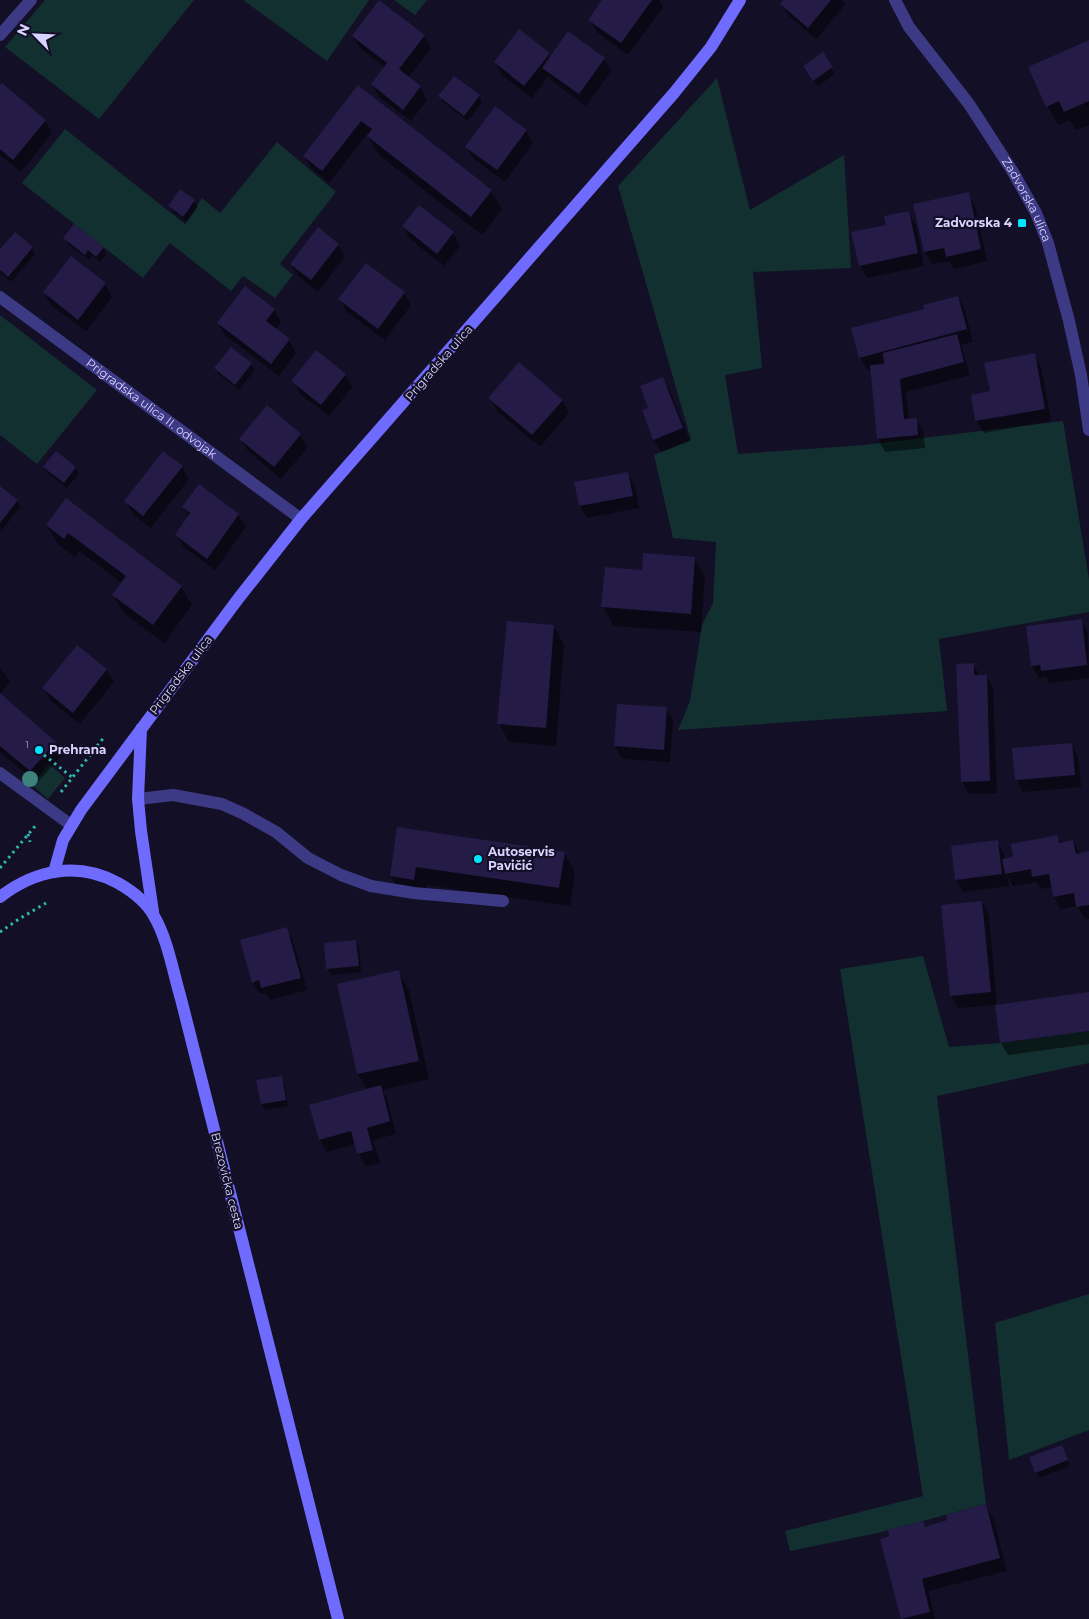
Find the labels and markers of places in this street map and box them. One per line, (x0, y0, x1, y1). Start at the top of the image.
place label: Zadvorska 4 (935, 215, 1013, 230)
marker: Zadvorska 4 (1016, 217, 1028, 229)
place label: Prehrana (49, 742, 106, 757)
marker: Prehrana (33, 744, 45, 756)
place label: Autoservis Pavičić (487, 844, 555, 873)
marker: Autoservis Pavičić (472, 853, 484, 865)

